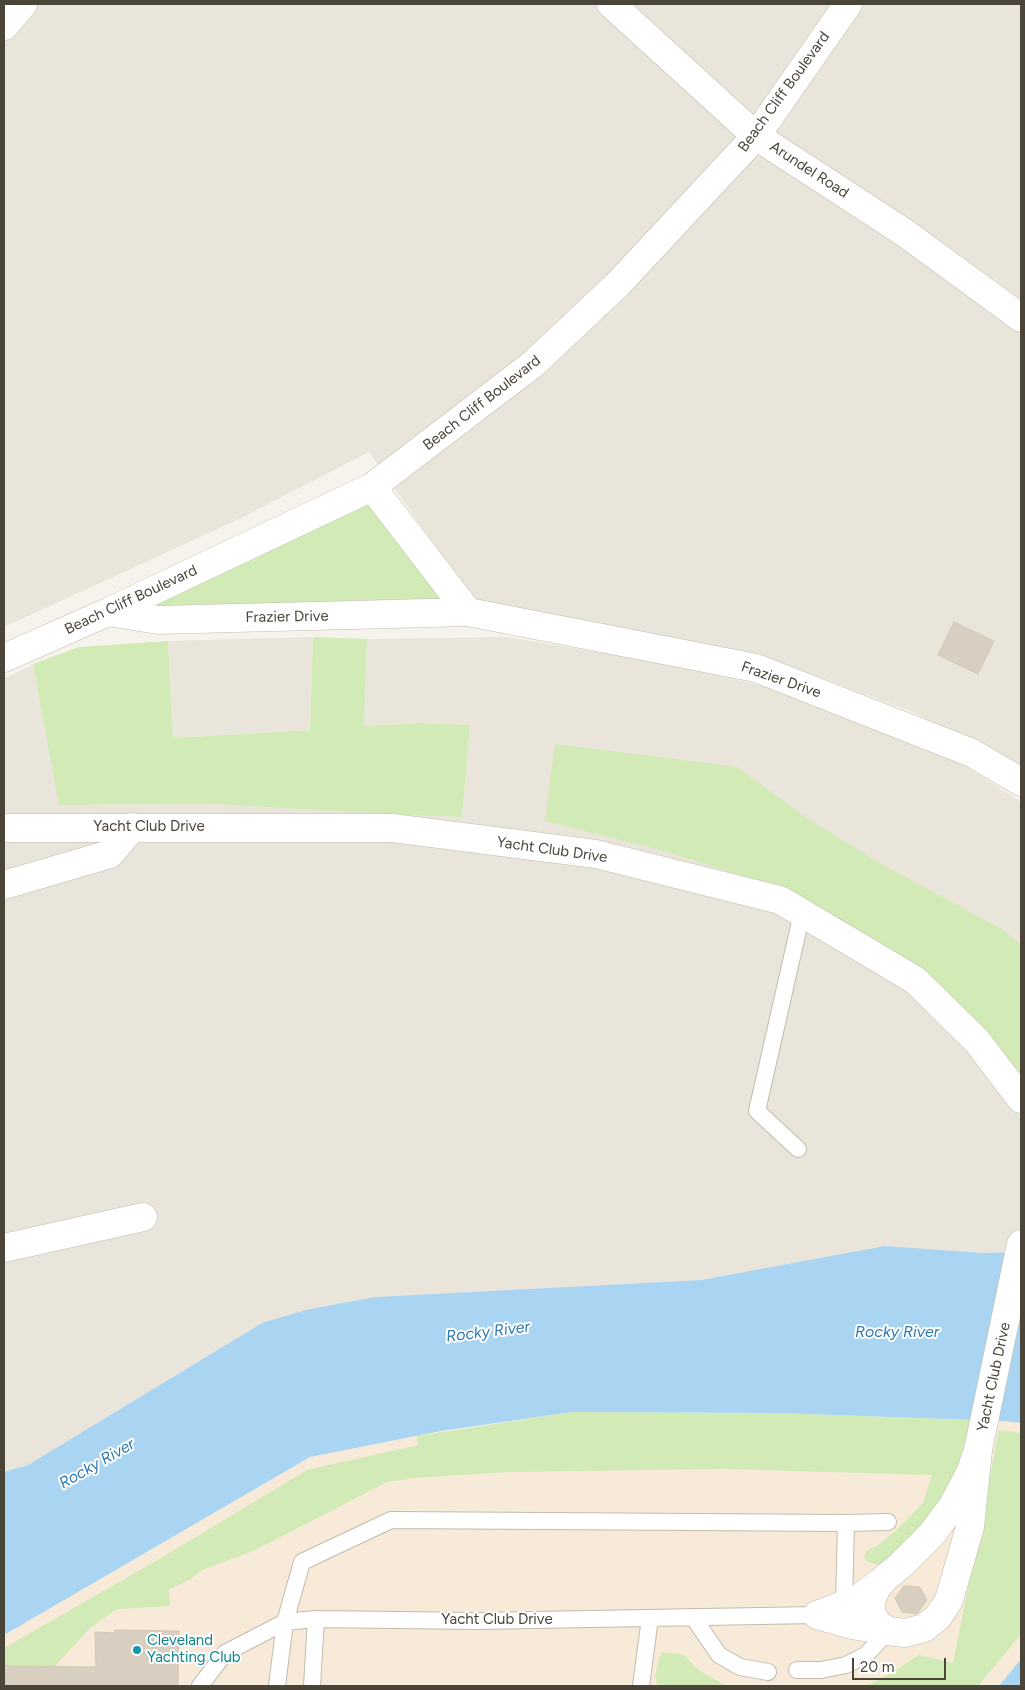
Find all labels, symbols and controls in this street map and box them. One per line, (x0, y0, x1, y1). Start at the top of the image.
street label: Beach Cliff Boulevard (734, 28, 834, 156)
street label: Arundel Road (766, 138, 852, 202)
street label: Beach Cliff Boulevard (420, 352, 544, 454)
street label: Beach Cliff Boulevard (62, 561, 200, 639)
street label: Frazier Drive (245, 607, 329, 627)
street label: Frazier Drive (739, 658, 823, 702)
street label: Yacht Club Drive (93, 818, 205, 836)
street label: Yacht Club Drive (496, 833, 608, 867)
water label: Rocky River (445, 1317, 531, 1347)
street label: Yacht Club Drive (974, 1321, 1014, 1433)
water label: Rocky River (855, 1322, 939, 1342)
water label: Rocky River (56, 1435, 138, 1493)
street label: Yacht Club Drive (441, 1611, 553, 1629)
place label: Cleveland Yachting Club (147, 1632, 241, 1667)
marker: Cleveland Yachting Club (131, 1644, 143, 1656)
scale bar (855, 1648, 949, 1680)
text: 20 m (860, 1658, 894, 1676)

